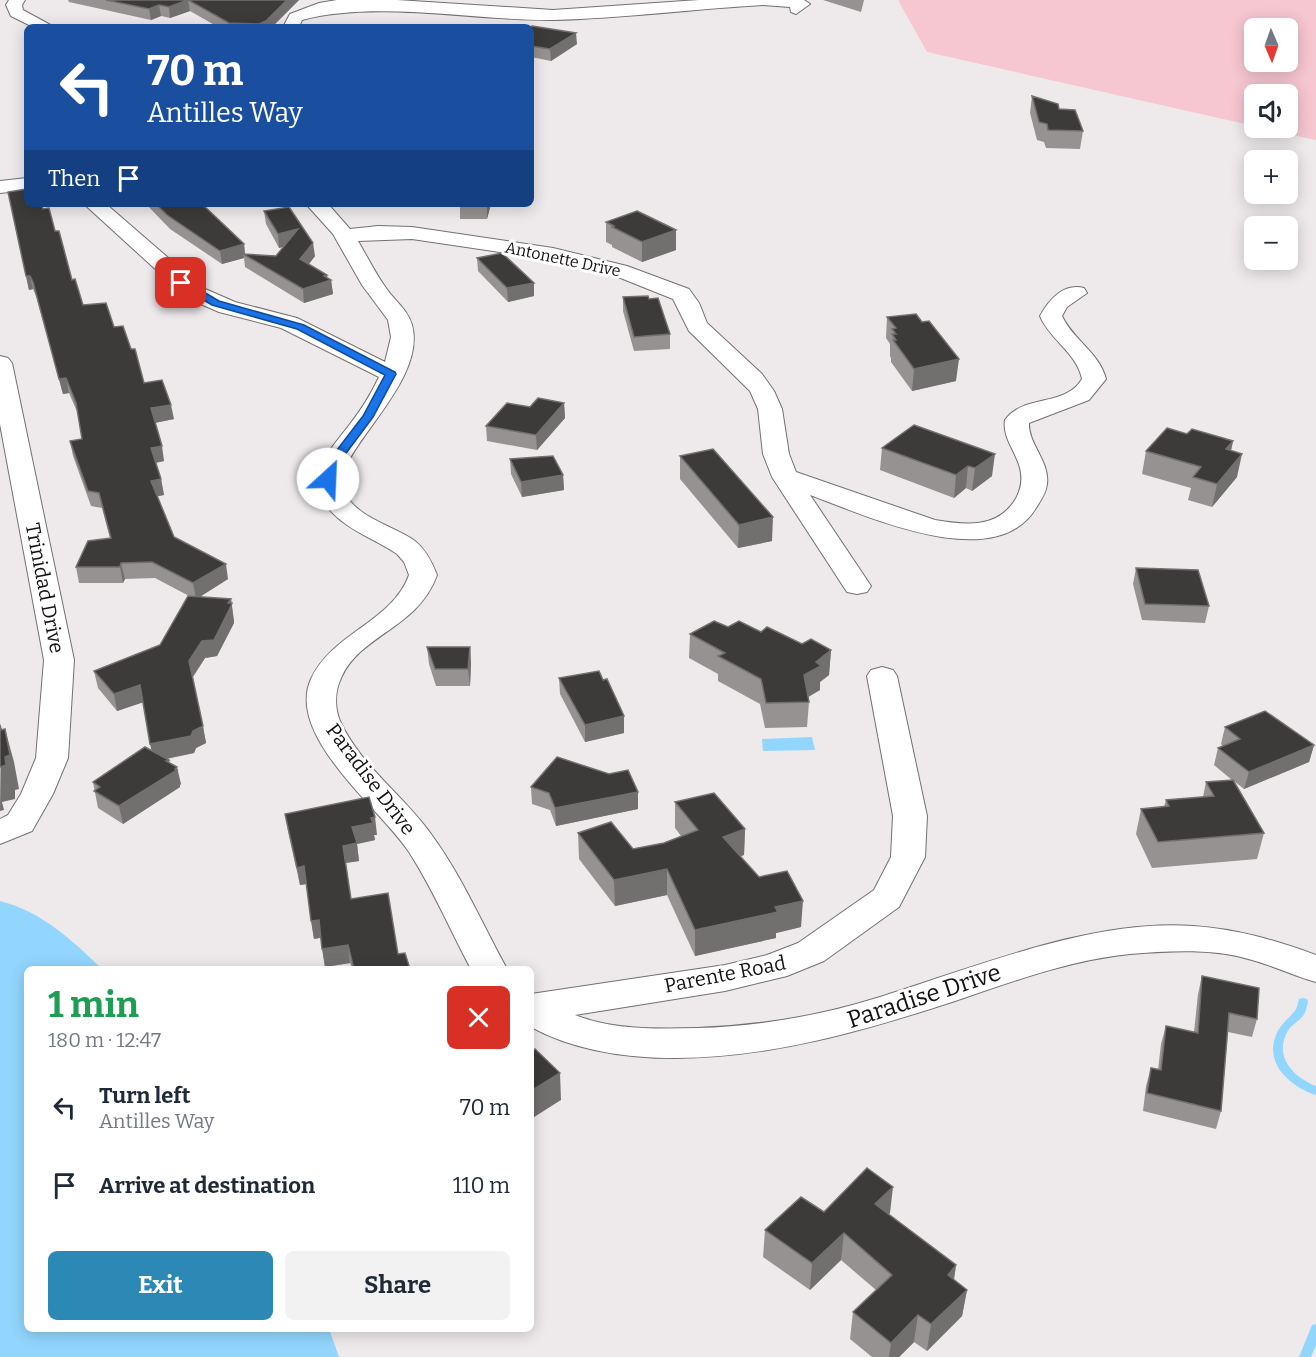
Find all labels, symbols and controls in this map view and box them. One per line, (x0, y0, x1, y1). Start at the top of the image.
north arrow (1244, 18, 1298, 72)
map controls (1244, 18, 1298, 270)
text: 70 m (147, 46, 243, 96)
icon: left (48, 48, 126, 126)
button: sound (1244, 84, 1298, 138)
text: Antilles Way (147, 97, 303, 129)
button: + (1244, 150, 1298, 204)
icon: arrive (112, 162, 145, 195)
text: Then (48, 165, 100, 192)
button: − (1244, 216, 1298, 270)
street label: Antonette Drive (504, 237, 622, 281)
pin (155, 257, 206, 308)
icon: arrive (164, 266, 197, 299)
position arrow (296, 447, 360, 511)
street label: Trinidad Drive (21, 521, 69, 655)
street label: Paradise Drive (321, 719, 421, 839)
street label: Parente Road (662, 950, 788, 998)
street label: Paradise Drive (844, 958, 1004, 1034)
text: 1 min (48, 983, 139, 1027)
button: close (447, 986, 510, 1049)
text: 180 m · 12:47 (48, 1028, 161, 1052)
text: Turn left (99, 1082, 191, 1109)
icon: left (48, 1091, 81, 1124)
text: 70 m (460, 1094, 510, 1121)
text: Antilles Way (99, 1109, 214, 1133)
icon: arrive (48, 1169, 81, 1202)
text: Arrive at destination (99, 1172, 315, 1199)
text: 110 m (453, 1172, 510, 1199)
button: Exit (48, 1251, 273, 1320)
button: Share (285, 1251, 510, 1320)

